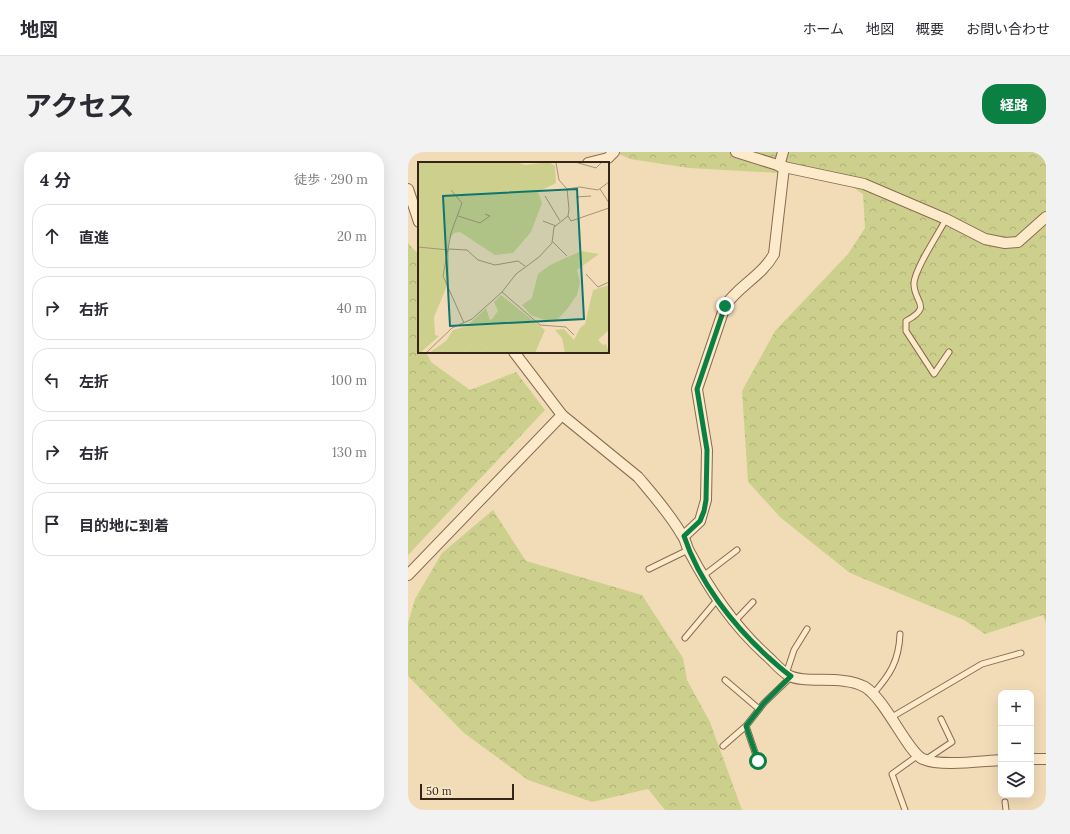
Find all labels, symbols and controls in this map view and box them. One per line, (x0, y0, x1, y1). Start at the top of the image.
text: 地図 (20, 17, 58, 41)
text: ホーム (802, 20, 844, 38)
text: 地図 (866, 20, 894, 38)
text: 概要 (916, 20, 944, 38)
text: お問い合わせ (966, 20, 1050, 38)
button: 経路 (982, 84, 1046, 124)
text: アクセス (24, 88, 135, 124)
inset map (418, 162, 609, 353)
text: 4 分 (40, 169, 71, 191)
text: 徒歩 · 290 m (294, 171, 368, 188)
icon: ahead (41, 225, 63, 247)
text: 直進 (79, 228, 109, 247)
text: 20 m (337, 228, 367, 245)
icon: right (41, 297, 63, 319)
route end (716, 297, 734, 315)
text: 右折 (79, 300, 109, 319)
text: 40 m (337, 300, 367, 317)
icon: left (41, 369, 63, 391)
text: 左折 (79, 372, 109, 391)
text: 100 m (331, 372, 367, 389)
icon: right (41, 441, 63, 463)
text: 右折 (79, 444, 109, 463)
text: 130 m (332, 444, 367, 461)
icon: arrive (41, 513, 63, 535)
text: 目的地に到着 (79, 516, 169, 535)
map controls (998, 690, 1034, 798)
button: + (998, 690, 1034, 726)
button: − (998, 726, 1034, 762)
route start (749, 752, 767, 770)
button: layers (998, 762, 1034, 798)
scale bar (420, 782, 514, 801)
text: 50 m (426, 784, 452, 798)

